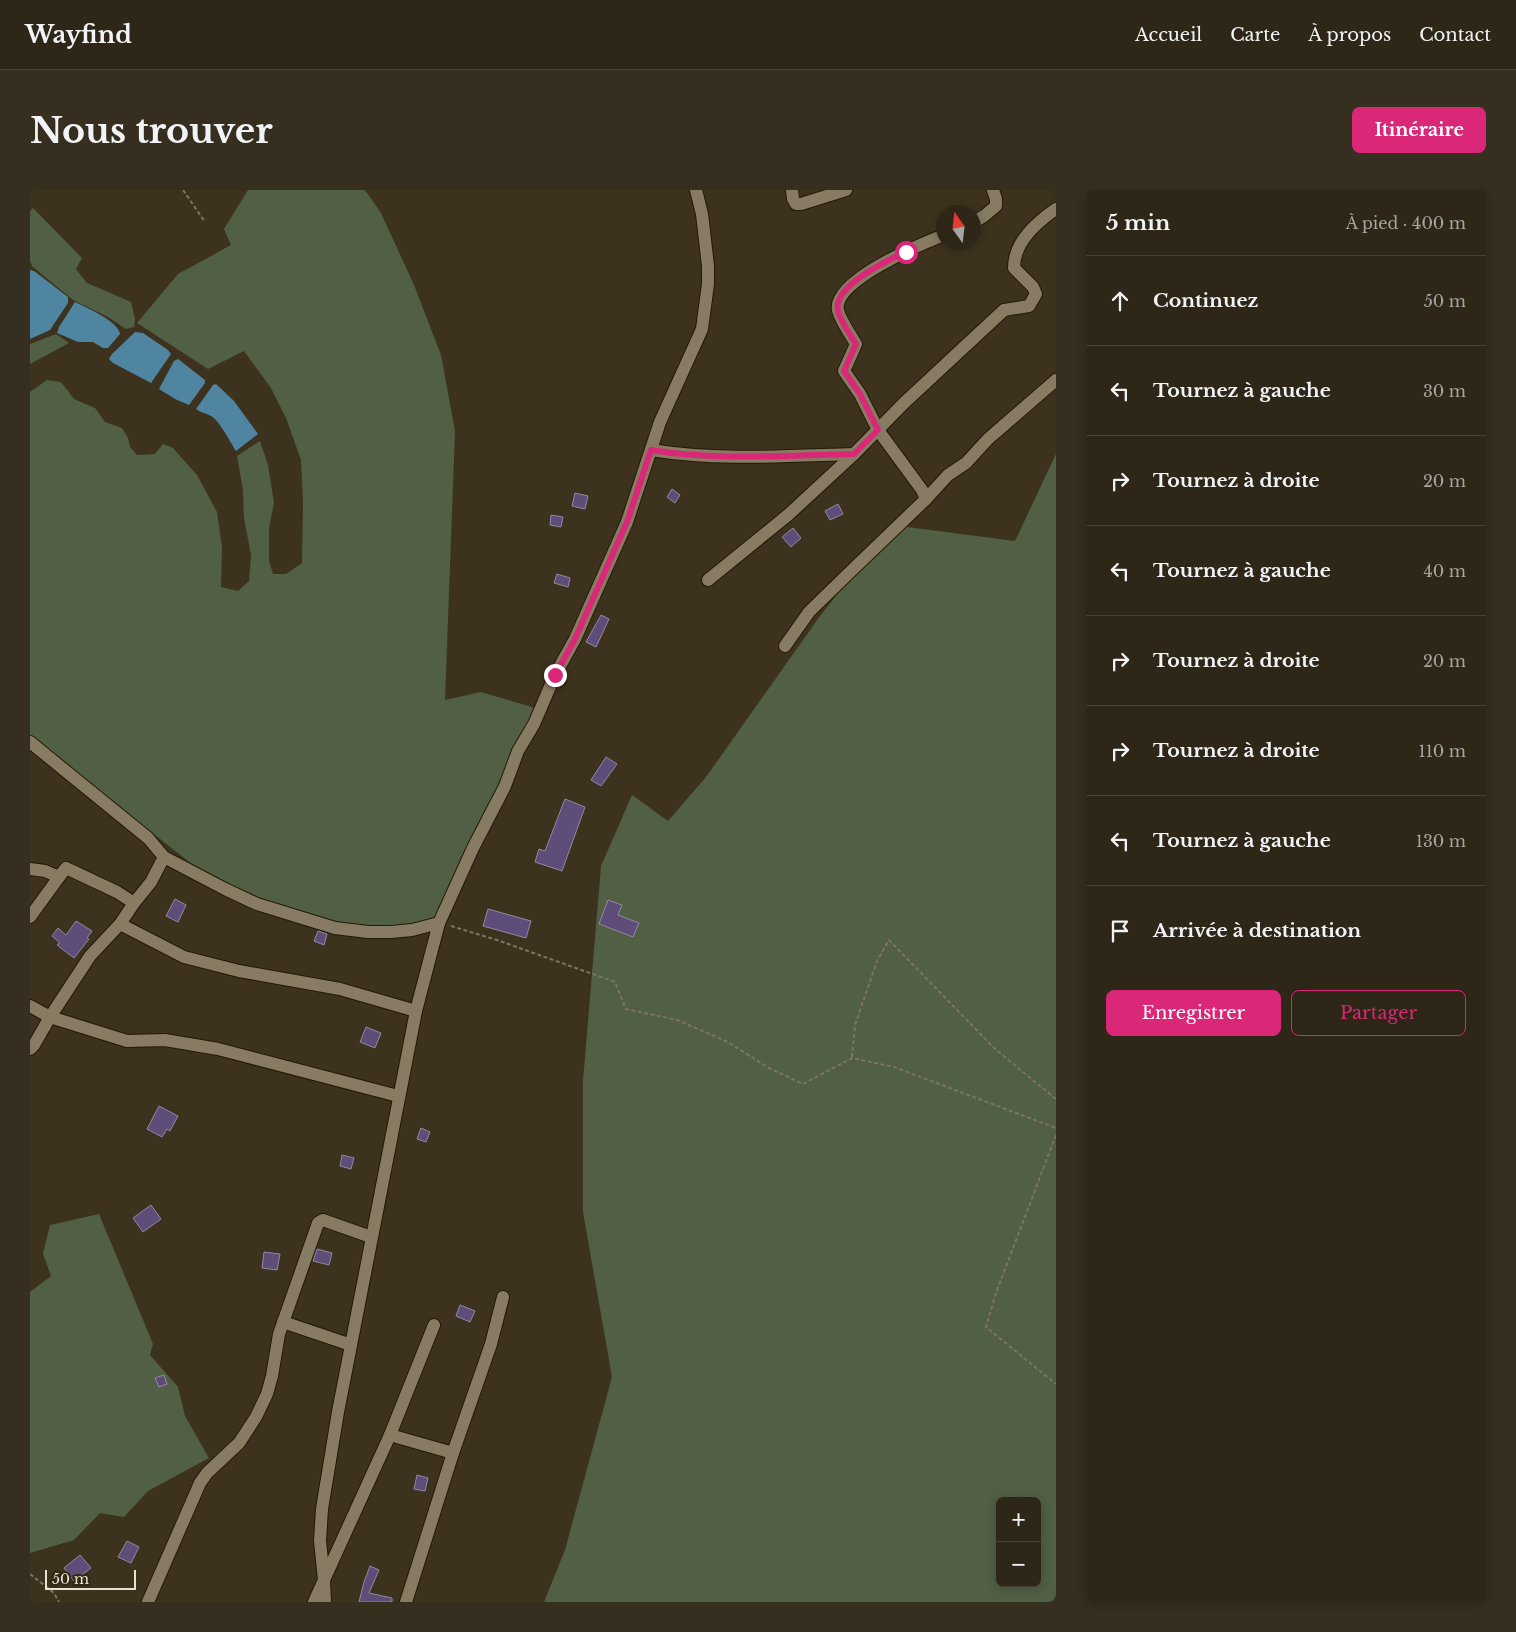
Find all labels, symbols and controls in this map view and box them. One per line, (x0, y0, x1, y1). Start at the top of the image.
text: Wayfind (25, 20, 132, 49)
text: Accueil (1135, 24, 1202, 46)
text: Carte (1230, 24, 1280, 46)
text: À propos (1308, 24, 1391, 46)
text: Contact (1419, 24, 1491, 46)
button: Itinéraire (1352, 107, 1486, 153)
text: Nous trouver (30, 109, 273, 152)
north arrow (936, 205, 981, 250)
text: 5 min (1106, 210, 1170, 236)
text: À pied · 400 m (1346, 213, 1466, 233)
route start (895, 241, 918, 264)
icon: ahead (1106, 287, 1134, 315)
text: Continuez (1153, 289, 1258, 312)
text: 50 m (1424, 291, 1466, 311)
icon: left (1106, 377, 1134, 405)
text: Tournez à gauche (1153, 379, 1331, 402)
text: 30 m (1423, 381, 1466, 401)
icon: right (1106, 467, 1134, 495)
text: Tournez à droite (1153, 469, 1320, 492)
text: 20 m (1423, 471, 1466, 491)
icon: left (1106, 557, 1134, 585)
text: Tournez à gauche (1153, 559, 1331, 582)
text: 40 m (1423, 561, 1466, 581)
icon: right (1106, 647, 1134, 675)
text: Tournez à droite (1153, 649, 1320, 672)
text: 20 m (1423, 651, 1466, 671)
route end (544, 664, 567, 687)
icon: right (1106, 737, 1134, 765)
text: Tournez à droite (1153, 739, 1320, 762)
text: 110 m (1419, 741, 1466, 761)
icon: left (1106, 827, 1134, 855)
text: Tournez à gauche (1153, 829, 1331, 852)
text: 130 m (1416, 831, 1466, 851)
icon: arrive (1106, 917, 1134, 945)
text: Arrivée à destination (1153, 919, 1361, 942)
button: Enregistrer (1106, 990, 1281, 1036)
button: Partager (1291, 990, 1466, 1036)
map controls (996, 1497, 1041, 1587)
button: + (996, 1497, 1041, 1542)
button: − (996, 1542, 1041, 1587)
scale bar (45, 1567, 136, 1590)
text: 50 m (52, 1570, 89, 1588)

